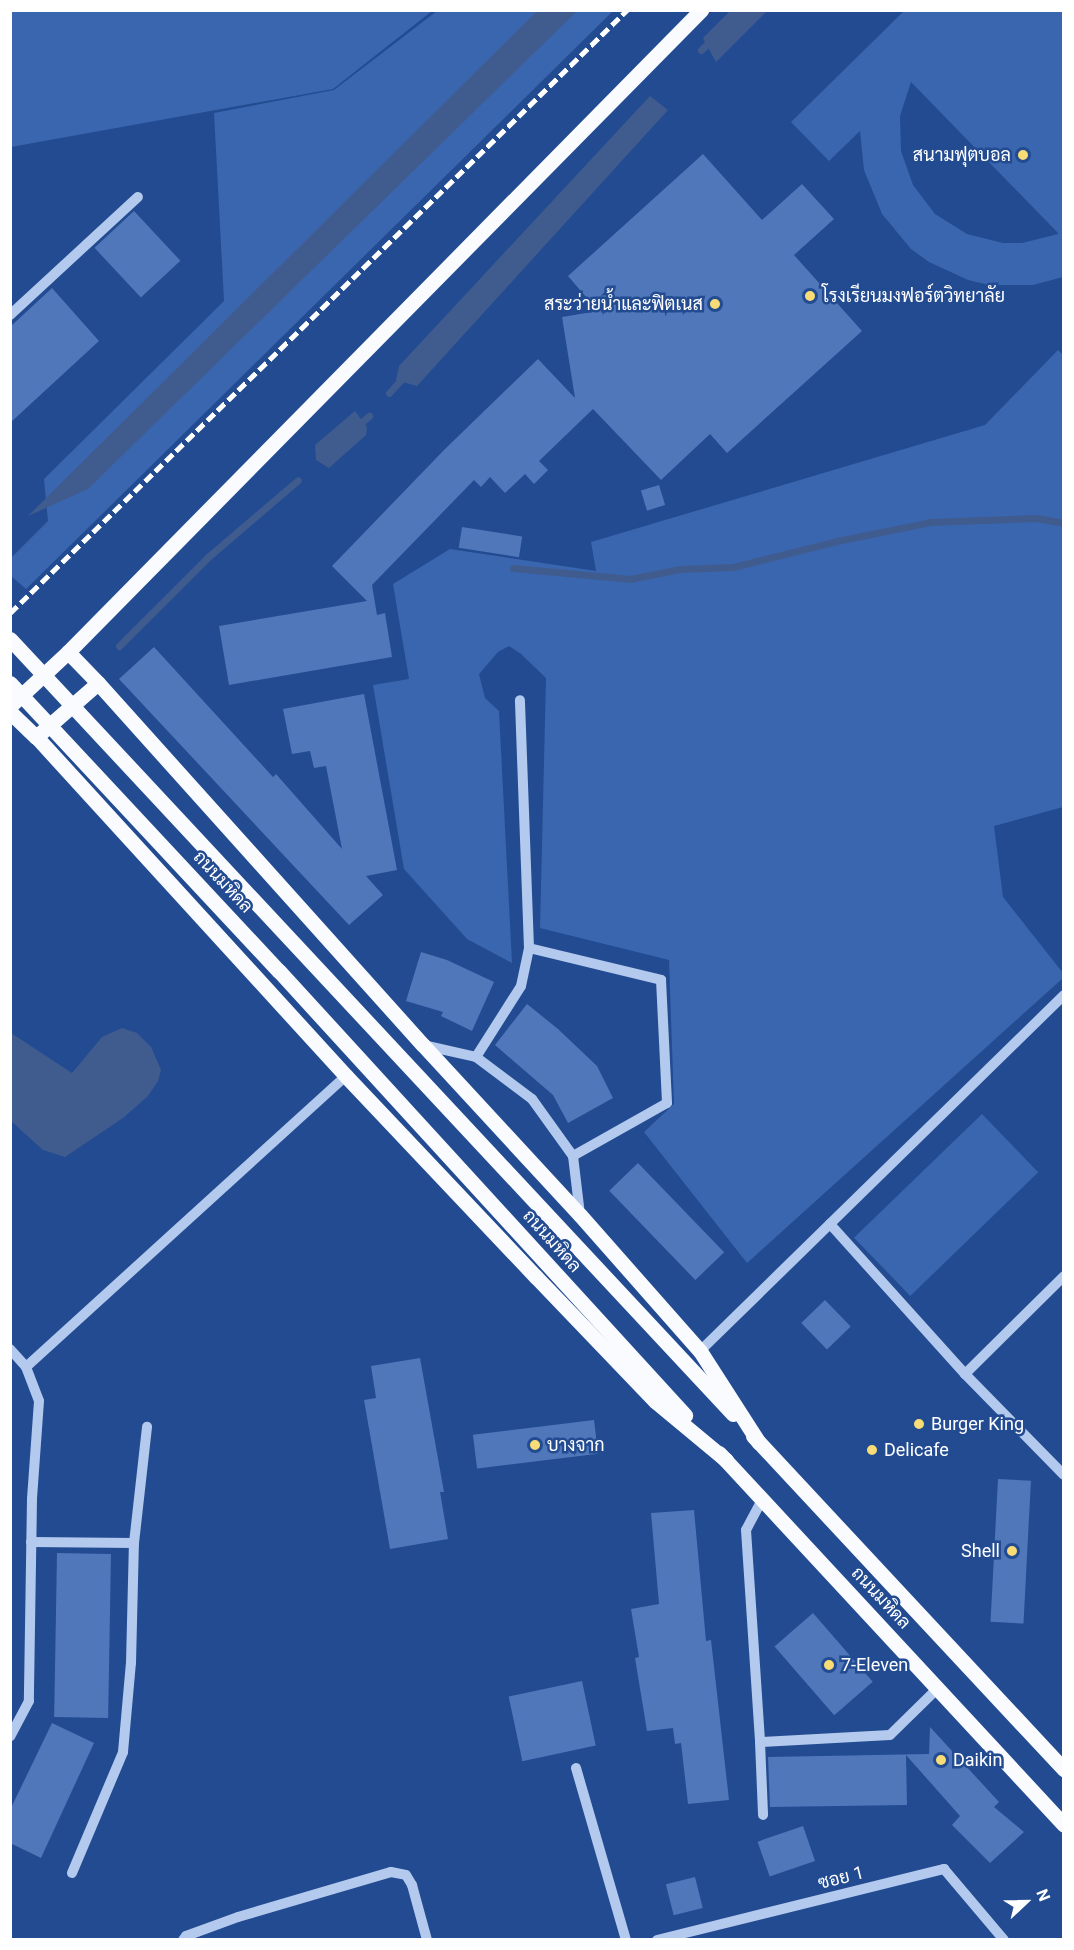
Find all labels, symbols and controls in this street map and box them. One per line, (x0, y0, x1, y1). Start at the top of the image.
place label: สนามฟุตบอล (913, 144, 1011, 166)
marker: สนามฟุตบอล (1016, 148, 1030, 162)
place label: โรงเรียนมงฟอร์ตวิทยาลัย (822, 285, 1005, 307)
marker: โรงเรียนมงฟอร์ตวิทยาลัย (803, 289, 817, 303)
place label: สระว่ายน้ำและฟิตเนส (544, 293, 703, 315)
marker: สระว่ายน้ำและฟิตเนส (708, 297, 722, 311)
street label: ถนนมหิดล (189, 846, 257, 918)
street label: ถนนมหิดล (518, 1205, 586, 1277)
place label: Burger King (931, 1413, 1024, 1435)
marker: Burger King (912, 1417, 926, 1431)
place label: บางจาก (547, 1434, 605, 1456)
marker: บางจาก (528, 1438, 542, 1452)
place label: Delicafe (884, 1439, 949, 1461)
marker: Delicafe (865, 1443, 879, 1457)
place label: Shell (961, 1540, 1000, 1562)
marker: Shell (1005, 1544, 1019, 1558)
street label: ถนนมหิดล (847, 1562, 915, 1634)
place label: 7-Eleven (841, 1654, 908, 1676)
marker: 7-Eleven (822, 1658, 836, 1672)
place label: Daikin (953, 1749, 1002, 1771)
marker: Daikin (934, 1753, 948, 1767)
street label: ซอย 1 (816, 1862, 866, 1894)
north arrow (996, 1872, 1056, 1932)
text: N (1032, 1886, 1054, 1904)

